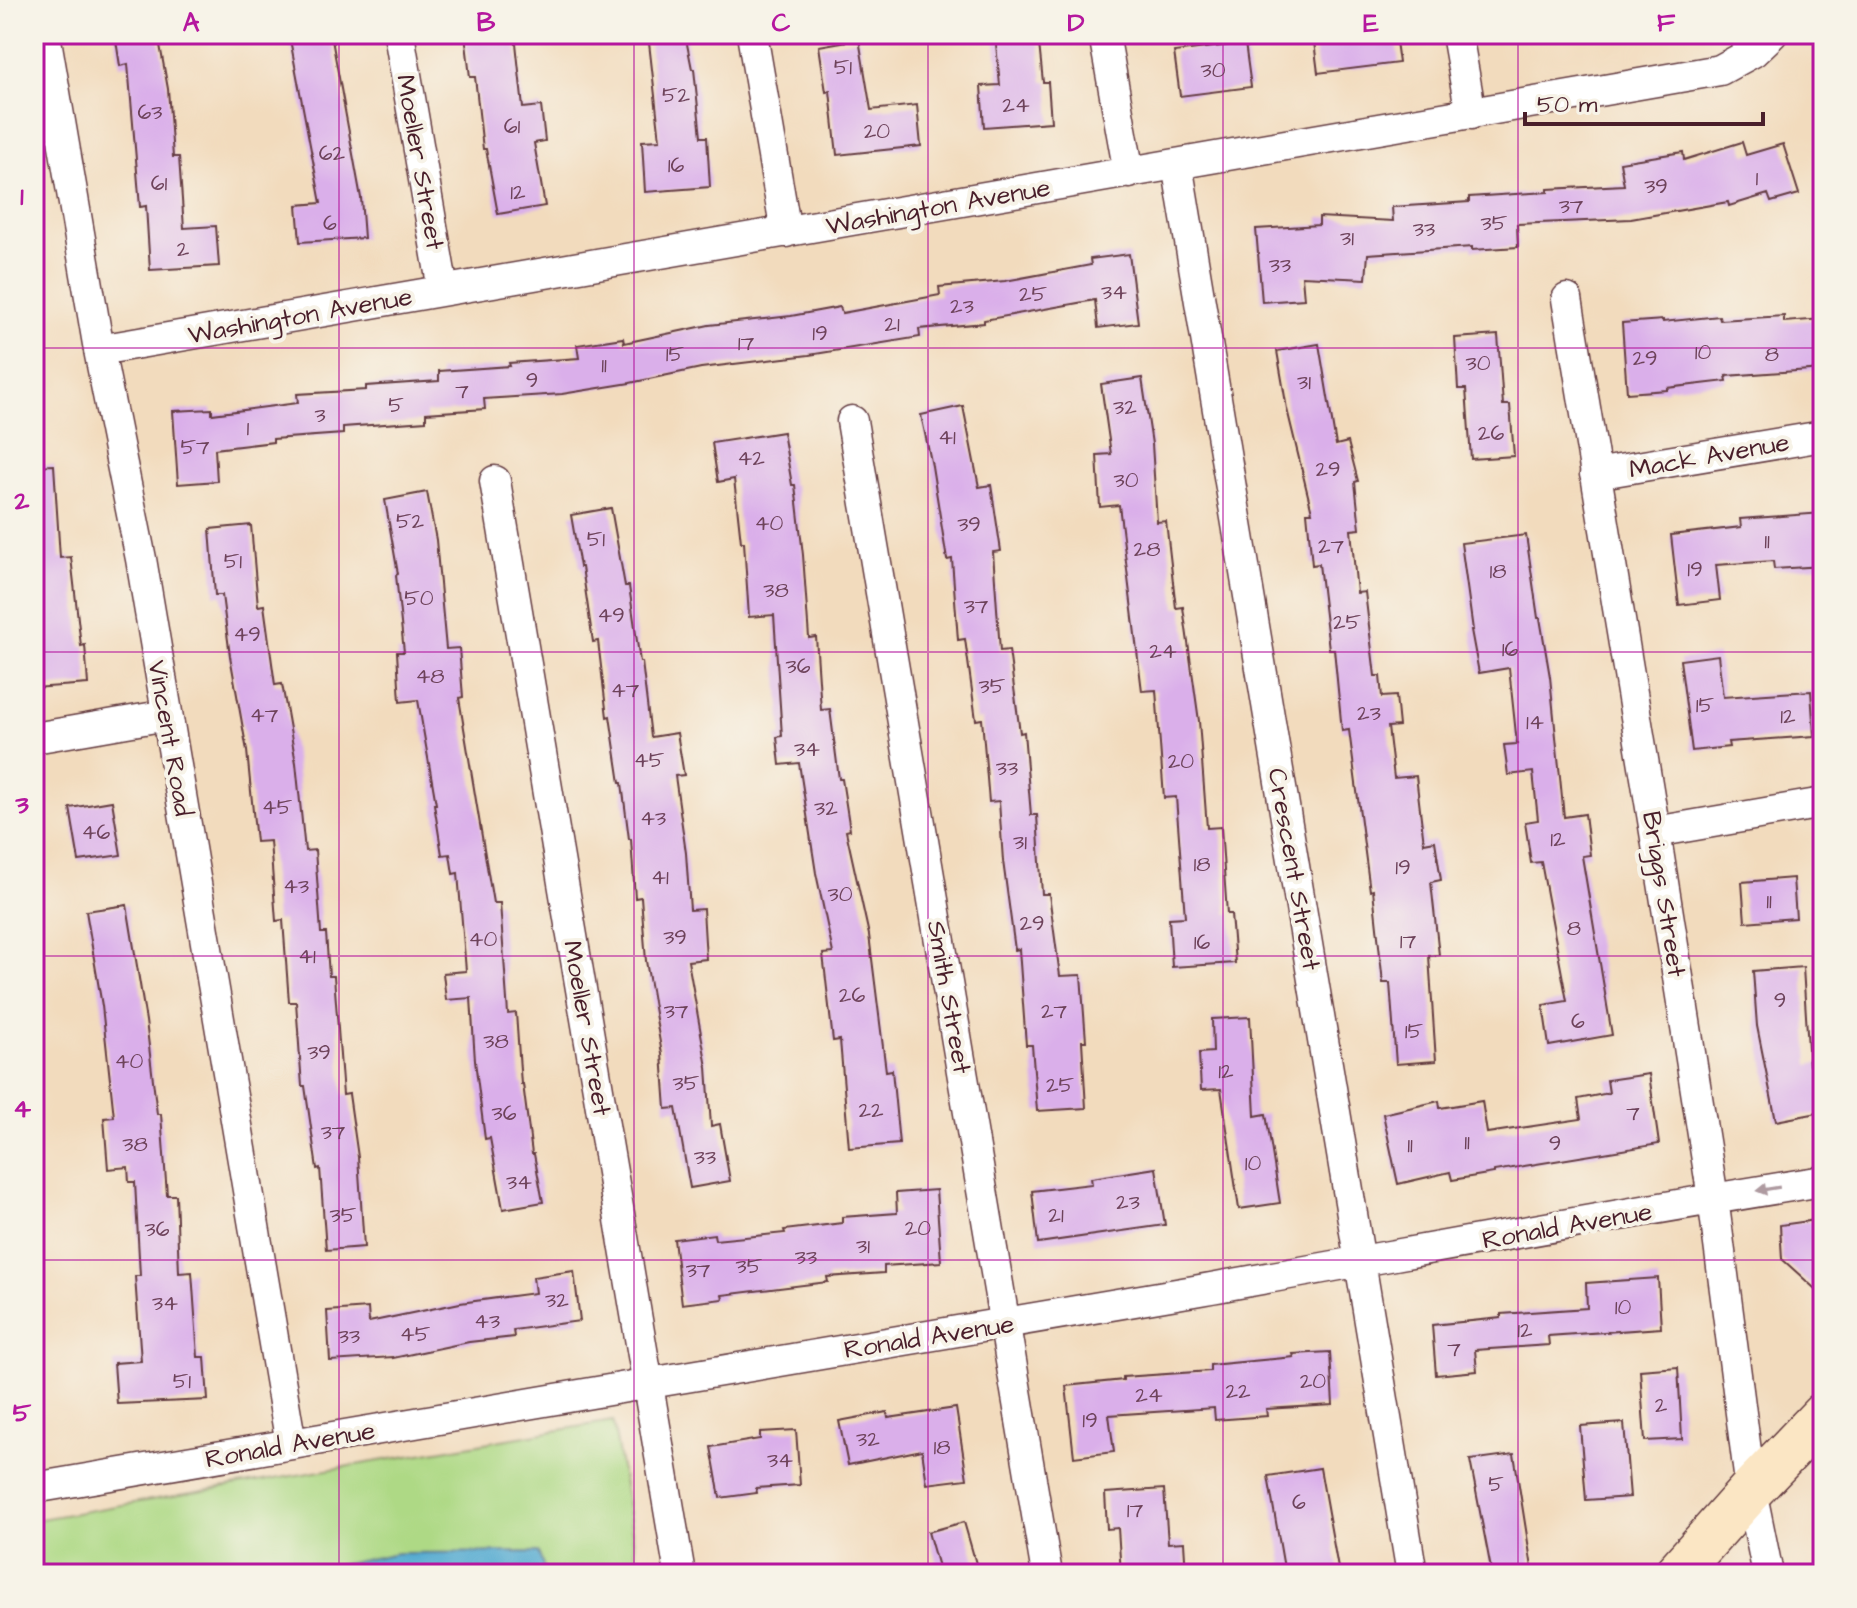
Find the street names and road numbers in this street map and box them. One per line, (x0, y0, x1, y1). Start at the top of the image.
street label: Moeller Street (387, 72, 453, 253)
street label: Washington Avenue (823, 170, 1053, 246)
street label: Washington Avenue (185, 279, 415, 355)
street label: Mack Avenue (1626, 424, 1792, 488)
street label: Vincent Road (139, 658, 201, 819)
street label: Crescent Street (1259, 765, 1330, 973)
street label: Briggs Street (1631, 809, 1695, 980)
street label: Smith Street (918, 918, 980, 1077)
street label: Moeller Street (554, 938, 620, 1119)
street label: Ronald Avenue (1480, 1193, 1655, 1259)
street label: Ronald Avenue (842, 1306, 1017, 1368)
street label: Ronald Avenue (203, 1412, 378, 1478)

